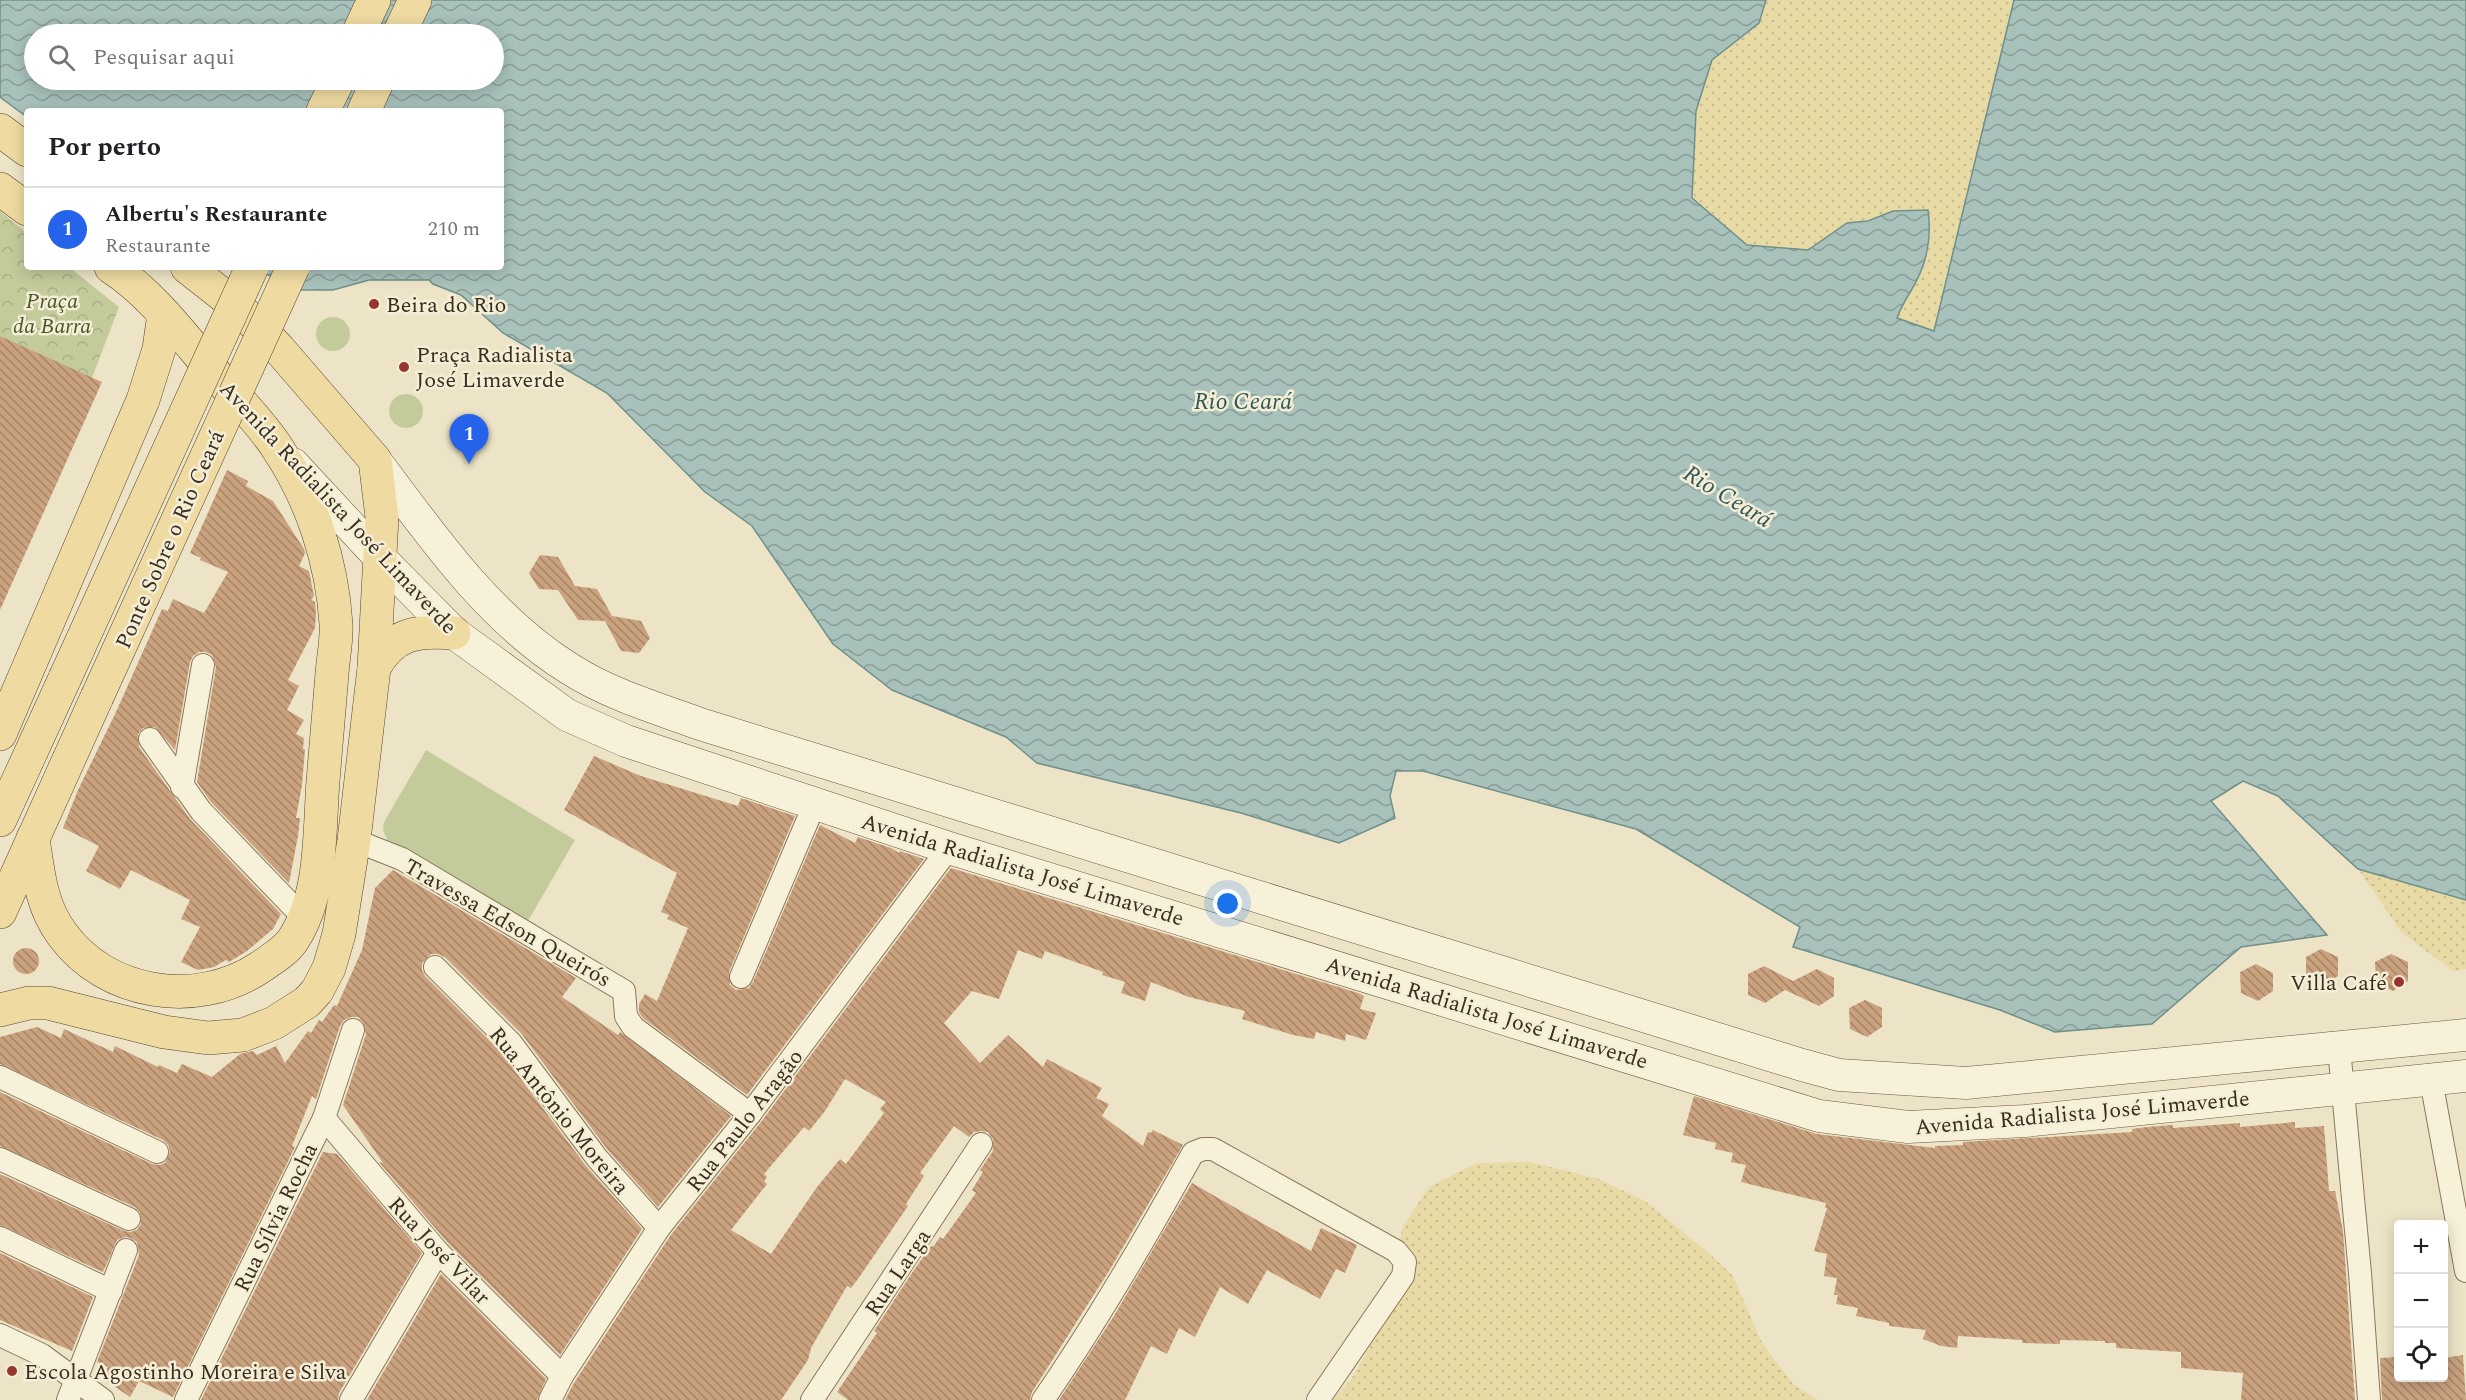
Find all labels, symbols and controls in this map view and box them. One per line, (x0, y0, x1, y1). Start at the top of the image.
search box (24, 24, 504, 90)
icon: search (45, 41, 78, 74)
text: Pesquisar aqui (93, 41, 235, 74)
text: Por perto (48, 127, 161, 167)
text: Albertu's Restaurante (105, 198, 327, 231)
text: 1 (62, 214, 73, 244)
text: 210 m (428, 214, 480, 244)
text: Restaurante (105, 231, 211, 261)
park label: Praça da Barra (13, 285, 91, 343)
place label: Beira do Rio (386, 289, 506, 322)
marker: Beira do Rio (367, 297, 381, 311)
place label: Praça Radialista José Limaverde (416, 339, 573, 397)
marker: Praça Radialista José Limaverde (397, 360, 411, 374)
street label: Avenida Radialista José Limaverde (211, 374, 465, 642)
water label: Rio Ceará (1194, 384, 1293, 420)
pin: 1 (450, 414, 488, 464)
street label: Ponte Sobre o Rio Ceará (107, 425, 234, 654)
water label: Rio Ceará (1676, 456, 1780, 538)
street label: Avenida Radialista José Limaverde (857, 806, 1188, 935)
street label: Travessa Edson Queirós (398, 850, 617, 996)
your location (1213, 889, 1242, 918)
street label: Avenida Radialista José Limaverde (1321, 949, 1652, 1078)
place label: Villa Café (2290, 967, 2387, 1000)
marker: Villa Café (2392, 975, 2406, 989)
street label: Rua Antônio Moreira (481, 1020, 637, 1202)
street label: Rua Paulo Aragão (679, 1042, 812, 1200)
street label: Avenida Radialista José Limaverde (1913, 1082, 2251, 1145)
street label: Rua Sílvia Rocha (226, 1137, 327, 1298)
street label: Rua José Vilar (380, 1189, 498, 1313)
map controls (2394, 1220, 2448, 1382)
button: + (2394, 1220, 2448, 1274)
street label: Rua Larga (857, 1222, 940, 1323)
button: − (2394, 1274, 2448, 1328)
button: locate (2394, 1328, 2448, 1382)
place label: Escola Agostinho Moreira e Silva (24, 1356, 347, 1389)
marker: Escola Agostinho Moreira e Silva (5, 1364, 19, 1378)

